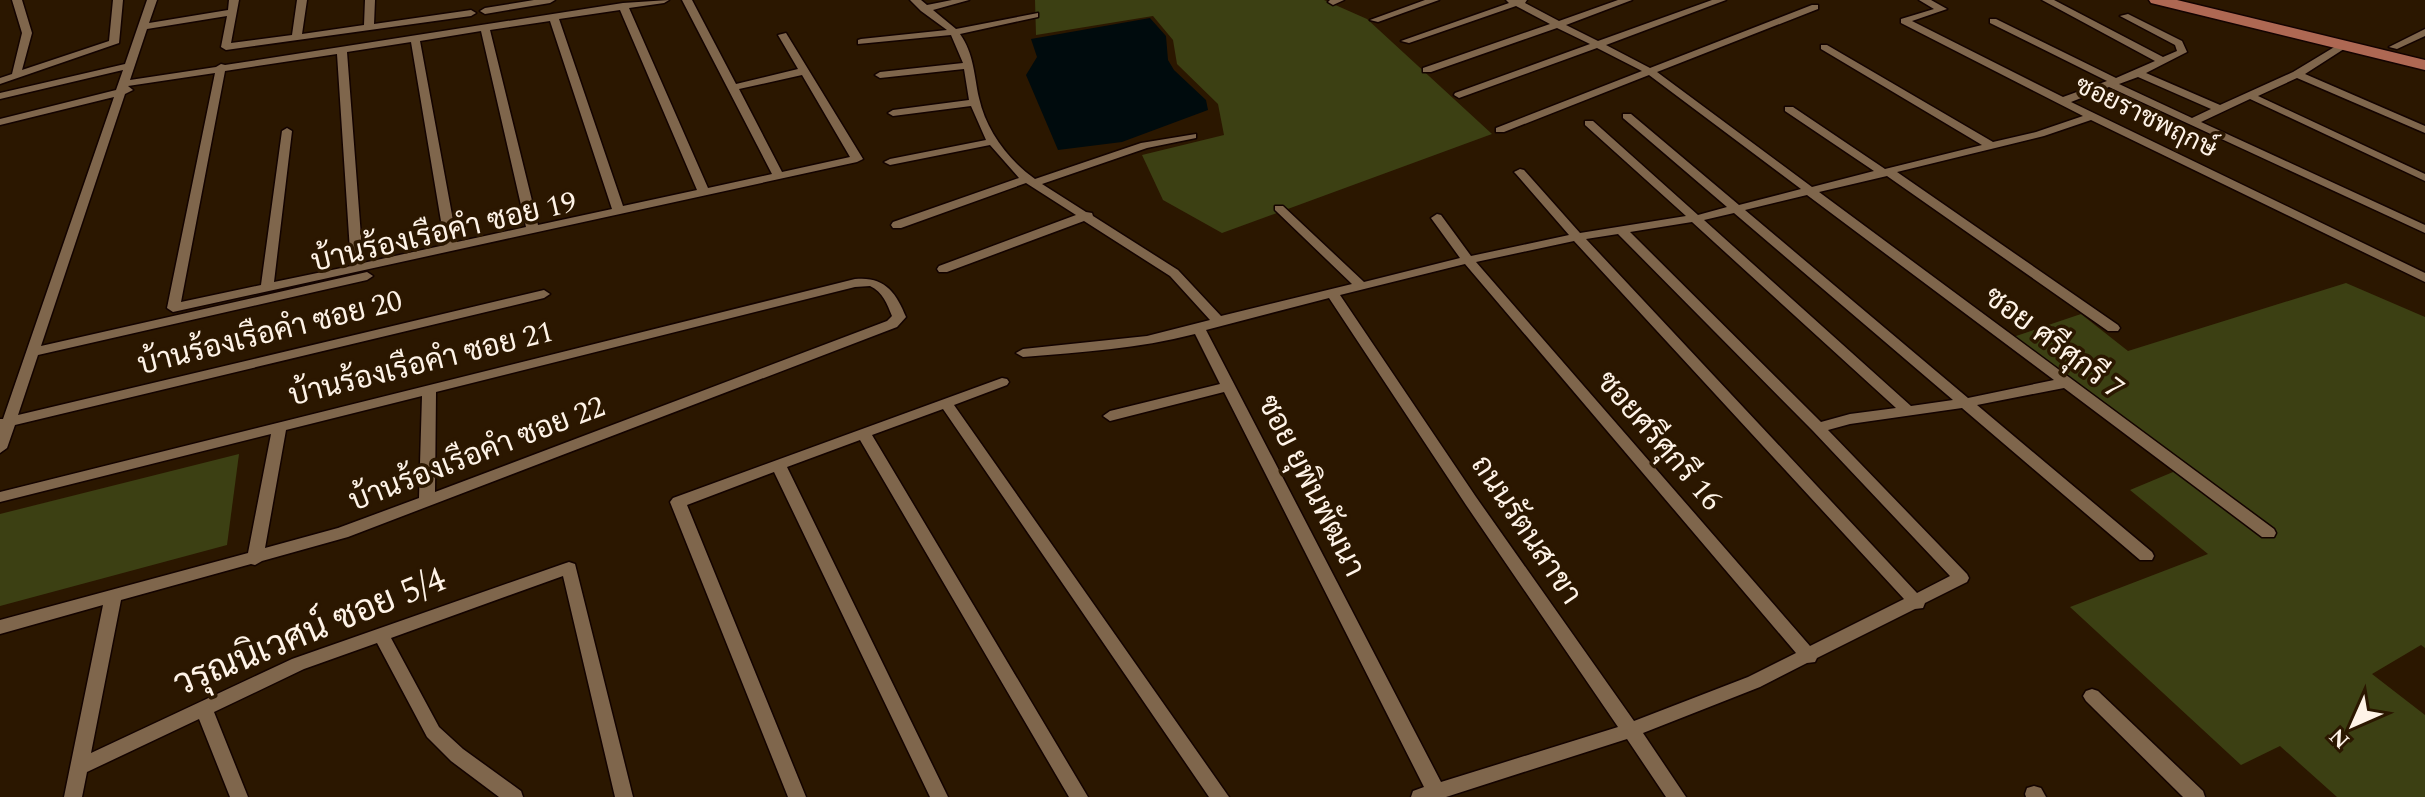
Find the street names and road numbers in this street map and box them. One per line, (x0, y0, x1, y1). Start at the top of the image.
street label: ซอยราชพฤกษ์ (2068, 65, 2224, 169)
street label: บ้านร้องเรือคำ ซอย 19 (307, 179, 581, 285)
street label: ซอย ศรีศุกรี 7 (1974, 275, 2134, 411)
street label: บ้านร้องเรือคำ ซอย 20 (133, 278, 407, 388)
street label: บ้านร้องเรือคำ ซอย 21 (284, 309, 558, 419)
street label: ซอยศรีศุกรี 16 (1585, 361, 1733, 521)
street label: บ้านร้องเรือคำ ซอย 22 (342, 384, 612, 524)
street label: ซอย ยุพินพัฒนา (1245, 387, 1377, 585)
street label: ถนนรัตนสาขา (1459, 446, 1593, 614)
street label: วรุณนิเวศน์ ซอย 5/4 (165, 552, 455, 712)

